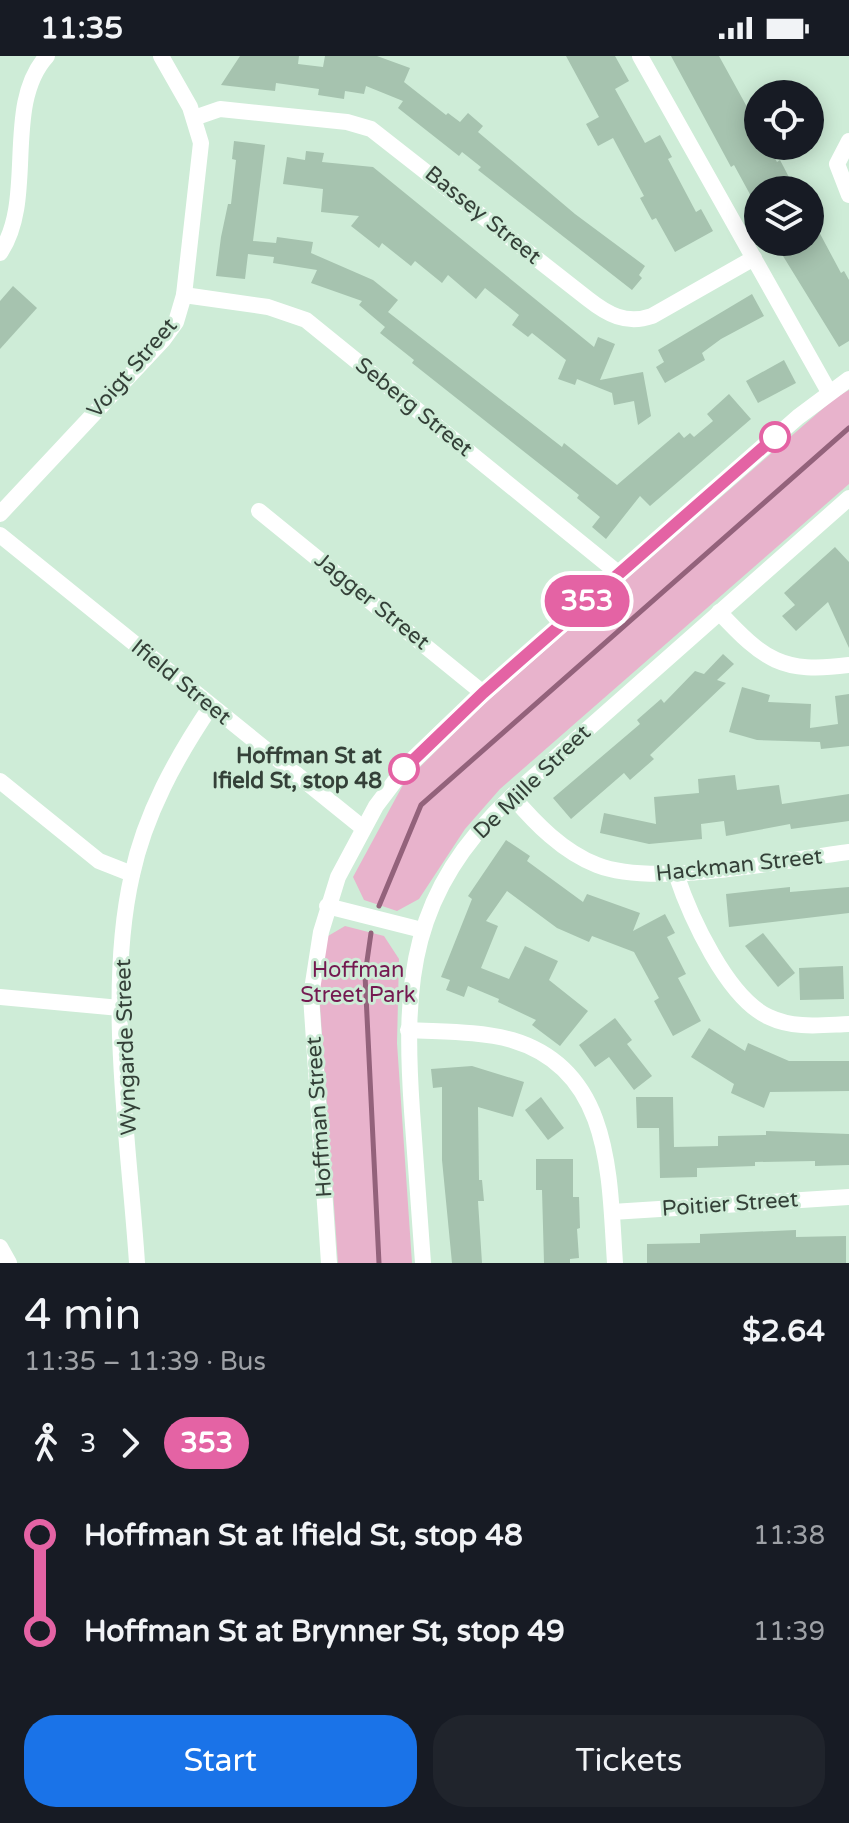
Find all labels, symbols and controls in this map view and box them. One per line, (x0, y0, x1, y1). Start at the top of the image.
text: 11:35 (40, 10, 123, 47)
map controls (744, 80, 824, 256)
button: locate (744, 80, 824, 160)
street label: Bassey Street (420, 160, 546, 270)
button: layers (744, 176, 824, 256)
street label: Voigt Street (82, 313, 182, 423)
street label: Seberg Street (350, 352, 478, 462)
unlabelled marker (760, 422, 790, 452)
street label: Jagger Street (309, 547, 435, 655)
line badge: 353 (541, 575, 633, 627)
text: 353 (561, 584, 613, 618)
street label: Ifield Street (126, 634, 236, 730)
street label: De Mille Street (468, 720, 596, 844)
place label: Hoffman St at Ifield St, stop 48 (212, 743, 383, 794)
marker: Hoffman St at Ifield St, stop 48 (389, 754, 419, 784)
street label: Hackman Street (654, 843, 824, 887)
park label: Hoffman Street Park (300, 957, 416, 1008)
street label: Wyngarde Street (110, 958, 142, 1136)
street label: Hoffman Street (300, 1036, 338, 1198)
street label: Poitier Street (661, 1186, 799, 1222)
text: 4 min (24, 1289, 141, 1342)
text: $2.64 (742, 1313, 825, 1350)
text: 11:35 – 11:39 · Bus (24, 1346, 266, 1377)
icon: walk (24, 1421, 68, 1465)
icon: forward (108, 1421, 152, 1465)
text: 353 (180, 1426, 233, 1460)
text: 3 (80, 1428, 96, 1459)
text: Hoffman St at Ifield St, stop 48 (84, 1517, 523, 1554)
text: 11:38 (753, 1520, 825, 1551)
text: Hoffman St at Brynner St, stop 49 (84, 1613, 565, 1650)
text: 11:39 (753, 1616, 825, 1647)
button: Start (24, 1715, 417, 1807)
button: Tickets (433, 1715, 825, 1807)

